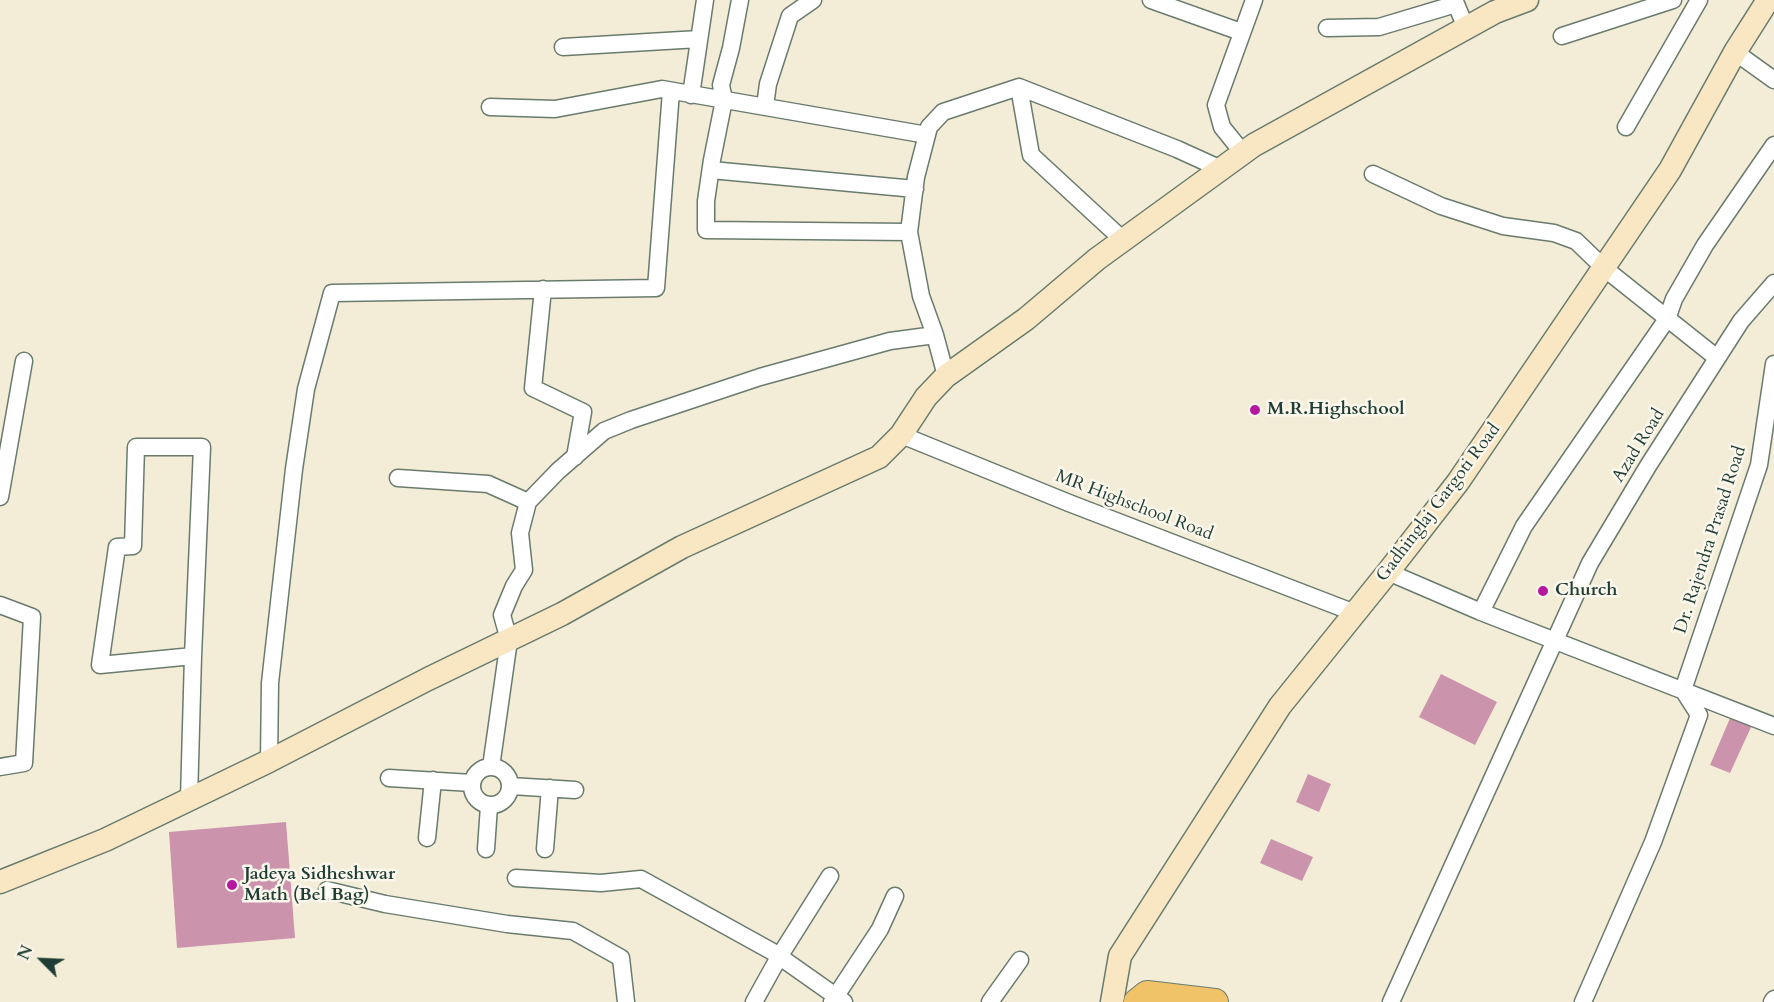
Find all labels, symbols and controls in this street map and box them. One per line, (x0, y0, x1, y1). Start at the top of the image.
place label: M.R.Highschool (1267, 399, 1405, 421)
marker: M.R.Highschool (1248, 403, 1262, 417)
street label: Azad Road (1608, 405, 1670, 487)
street label: Gadhinglaj Gargoti Road (1372, 420, 1506, 586)
street label: Dr. Rajendra Prasad Road (1670, 444, 1752, 636)
street label: MR Highschool Road (1052, 466, 1216, 546)
place label: Church (1555, 580, 1618, 602)
marker: Church (1536, 584, 1550, 598)
place label: Jadeya Sidheshwar Math (Bel Bag) (244, 864, 395, 906)
marker: Jadeya Sidheshwar Math (Bel Bag) (225, 878, 239, 892)
north arrow (12, 930, 72, 990)
text: N (13, 942, 38, 964)

